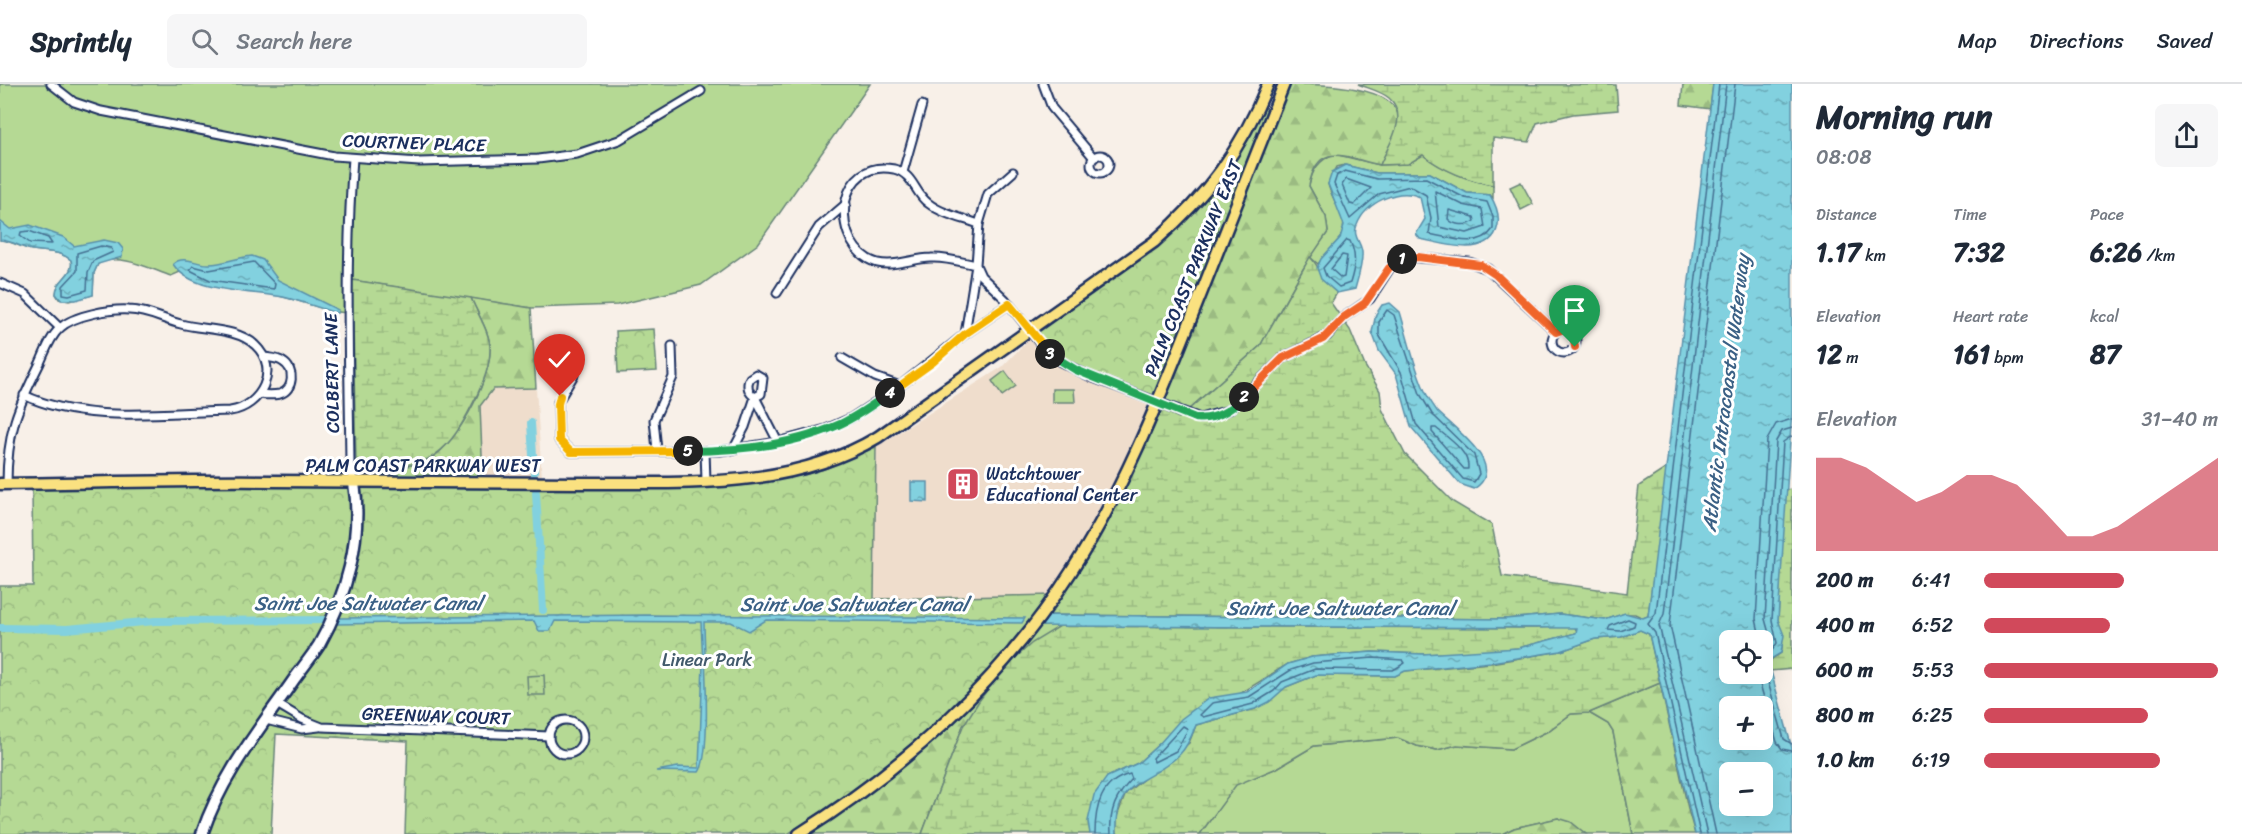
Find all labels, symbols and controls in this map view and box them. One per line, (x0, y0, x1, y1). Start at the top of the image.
search box (167, 14, 587, 68)
text: Sprintly (30, 17, 131, 66)
text: Search here (236, 22, 352, 61)
text: Map (1958, 22, 1996, 60)
text: Directions (2029, 22, 2124, 60)
text: Saved (2157, 22, 2212, 60)
icon: search (188, 25, 221, 58)
text: Morning run (1816, 88, 1992, 146)
button: share (2155, 104, 2218, 167)
street label: COURTNEY PLACE (342, 125, 487, 162)
text: 08:08 (1816, 140, 1871, 175)
street label: PALM COAST PARKWAY EAST (1135, 154, 1252, 381)
text: Distance (1816, 200, 1877, 229)
text: Time (1953, 200, 1987, 229)
text: Pace (2090, 200, 2124, 229)
text: 1.17 (1816, 229, 1861, 275)
text: 7:32 (1953, 229, 2005, 275)
text: 6:26 (2090, 229, 2142, 275)
text: km (1861, 241, 1886, 270)
text: /km (2142, 241, 2175, 270)
pin: 1 (1387, 244, 1417, 274)
text: 1 (1399, 244, 1405, 273)
water label: Atlantic Intracoastal Waterway (1692, 250, 1761, 535)
pin (1549, 285, 1600, 347)
icon: arrive (1558, 294, 1591, 327)
text: Elevation (1816, 302, 1881, 331)
text: Heart rate (1953, 302, 2028, 331)
text: kcal (2090, 302, 2119, 331)
street label: COLBERT LANE (315, 312, 349, 433)
text: 12 (1816, 331, 1842, 377)
text: 161 (1953, 331, 1990, 377)
text: 87 (2090, 331, 2121, 377)
pin (534, 334, 585, 396)
pin: 3 (1035, 339, 1065, 369)
text: 3 (1046, 339, 1054, 368)
icon: check (543, 343, 576, 376)
text: m (1842, 343, 1859, 372)
text: bpm (1990, 343, 2024, 372)
pin: 4 (875, 378, 905, 408)
text: 4 (885, 378, 895, 407)
pin: 2 (1229, 382, 1259, 412)
text: 2 (1239, 382, 1249, 411)
text: Elevation (1816, 402, 1897, 437)
text: 31–40 m (2141, 402, 2218, 437)
pin: 5 (673, 436, 703, 466)
text: 5 (683, 436, 693, 465)
street label: PALM COAST PARKWAY WEST (305, 450, 542, 482)
place label: Watchtower Educational Center (986, 458, 1139, 511)
building icon: Watchtower Educational Center (945, 466, 981, 502)
text: 200 m (1816, 563, 1873, 598)
text: 6:41 (1912, 563, 1950, 598)
water label: Saint Joe Saltwater Canal (254, 586, 486, 621)
water label: Saint Joe Saltwater Canal (740, 587, 972, 622)
water label: Saint Joe Saltwater Canal (1226, 591, 1458, 626)
text: 400 m (1816, 608, 1874, 643)
text: 6:52 (1912, 608, 1953, 643)
map controls (1719, 630, 1773, 816)
button: locate (1719, 630, 1773, 684)
park label: Linear Park (662, 644, 753, 676)
text: 600 m (1816, 653, 1873, 688)
text: 5:53 (1912, 653, 1953, 688)
button: + (1719, 696, 1773, 750)
street label: GREENWAY COURT (361, 697, 512, 735)
text: 800 m (1816, 698, 1874, 733)
text: 6:25 (1912, 698, 1953, 733)
text: 1.0 km (1816, 743, 1874, 778)
text: 6:19 (1912, 743, 1950, 778)
button: − (1719, 762, 1773, 816)

